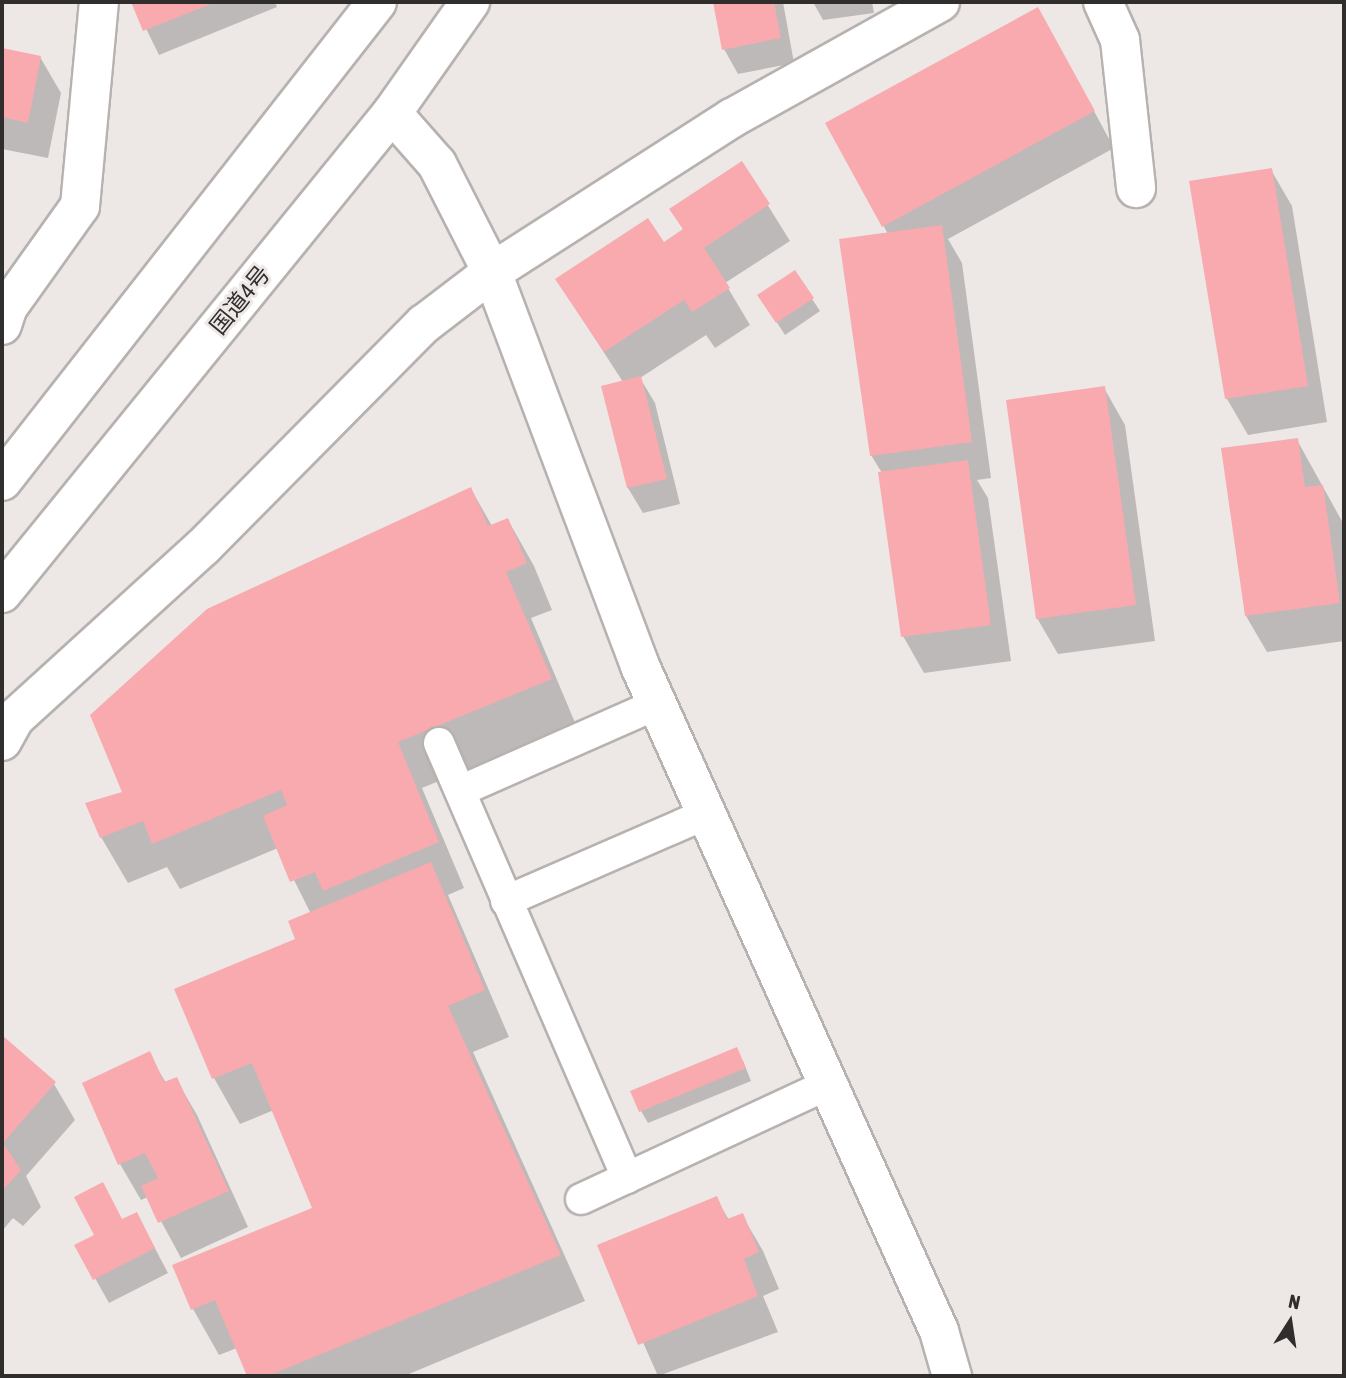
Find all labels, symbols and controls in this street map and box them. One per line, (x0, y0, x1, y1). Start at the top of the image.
street label: 国道4号 (204, 260, 276, 340)
north arrow (1255, 1287, 1325, 1357)
text: N (1287, 1290, 1302, 1313)

